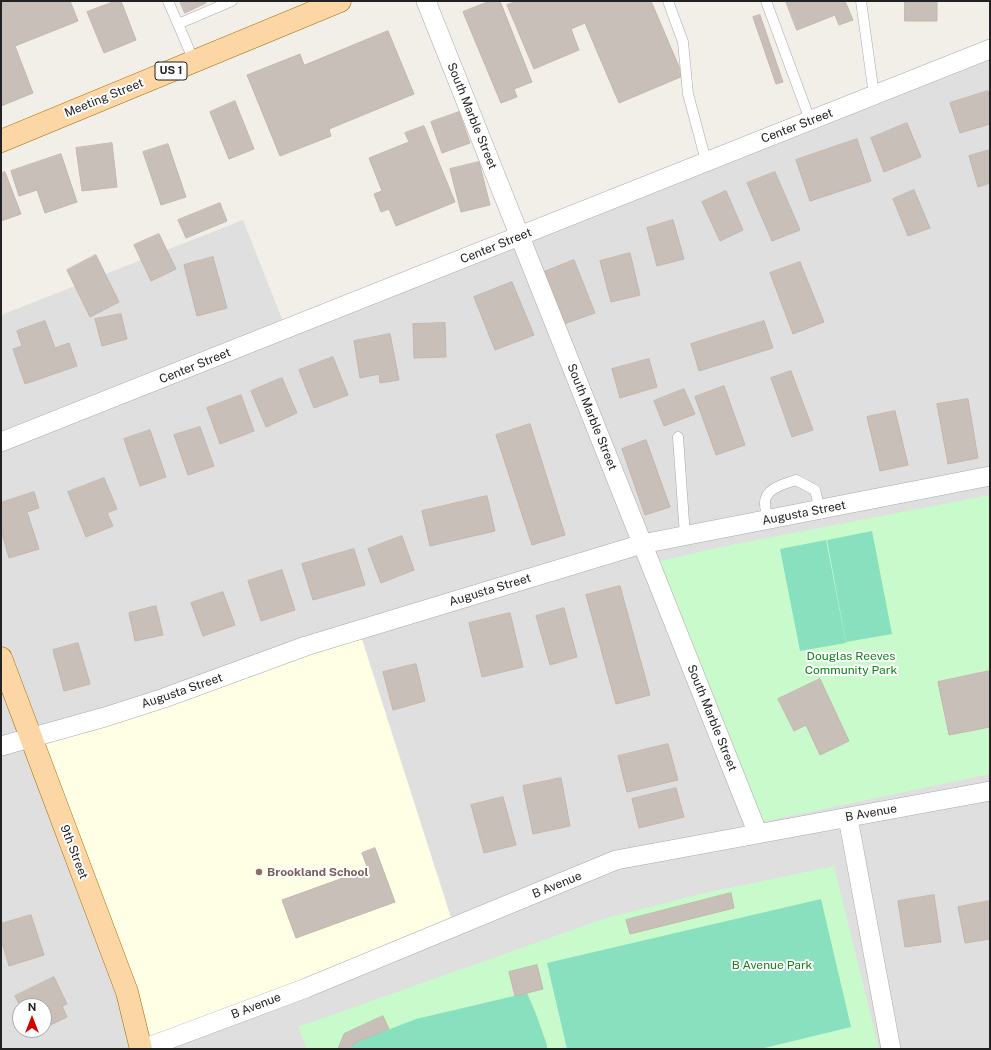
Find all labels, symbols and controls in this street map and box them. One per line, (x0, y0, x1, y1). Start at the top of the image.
street label: South Marble Street (444, 61, 500, 171)
road number: US 1 (155, 62, 187, 80)
street label: Meeting Street (62, 76, 146, 120)
street label: Center Street (759, 106, 835, 146)
street label: Center Street (458, 225, 534, 267)
street label: Center Street (157, 345, 233, 387)
street label: South Marble Street (564, 362, 620, 472)
street label: Augusta Street (761, 498, 847, 528)
street label: Augusta Street (447, 571, 533, 609)
park label: Douglas Reeves Community Park (805, 649, 897, 677)
street label: South Marble Street (684, 663, 740, 773)
street label: Augusta Street (140, 670, 224, 712)
street label: B Avenue (844, 801, 898, 825)
street label: 9th Street (57, 823, 91, 881)
place label: Brookland School (267, 865, 368, 879)
marker: Brookland School (254, 867, 264, 877)
street label: B Avenue (530, 869, 584, 901)
park label: B Avenue Park (732, 958, 812, 972)
street label: B Avenue (229, 990, 283, 1022)
north arrow (12, 998, 52, 1038)
text: N (28, 1001, 36, 1013)

